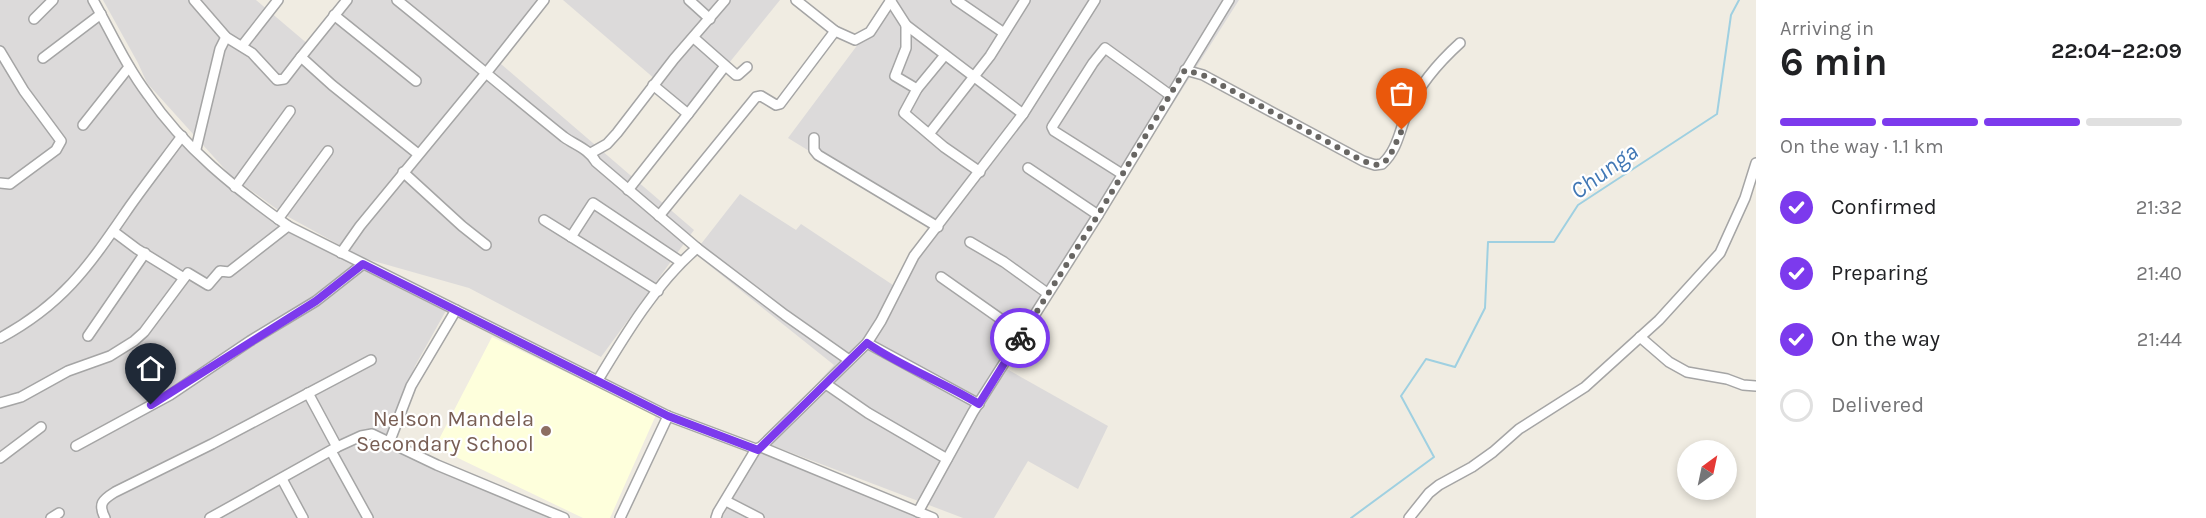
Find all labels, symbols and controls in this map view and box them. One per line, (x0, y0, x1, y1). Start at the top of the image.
text: Arriving in (1780, 17, 1874, 40)
text: 22:04–22:09 (2051, 38, 2182, 64)
text: 6 min (1780, 39, 1888, 85)
pin (1376, 68, 1427, 130)
icon: bag (1385, 77, 1418, 110)
text: On the way · 1.1 km (1780, 135, 1944, 158)
water label: Chunga (1565, 137, 1643, 205)
icon: check (1780, 191, 1813, 224)
text: Confirmed (1831, 194, 1937, 220)
text: 21:32 (2136, 196, 2182, 219)
icon: check (1780, 257, 1813, 290)
text: Preparing (1831, 260, 1928, 286)
text: 21:40 (2136, 262, 2182, 285)
courier (990, 308, 1050, 368)
icon: bike (1004, 322, 1037, 355)
icon: check (1780, 323, 1813, 356)
text: On the way (1831, 326, 1940, 352)
text: 21:44 (2137, 328, 2182, 351)
pin (125, 343, 176, 405)
icon: home (134, 352, 167, 385)
text: Delivered (1831, 392, 1924, 418)
place label: Nelson Mandela Secondary School (356, 406, 534, 457)
marker: Nelson Mandela Secondary School (539, 424, 553, 438)
north arrow (1677, 440, 1737, 500)
map controls (1677, 440, 1737, 500)

